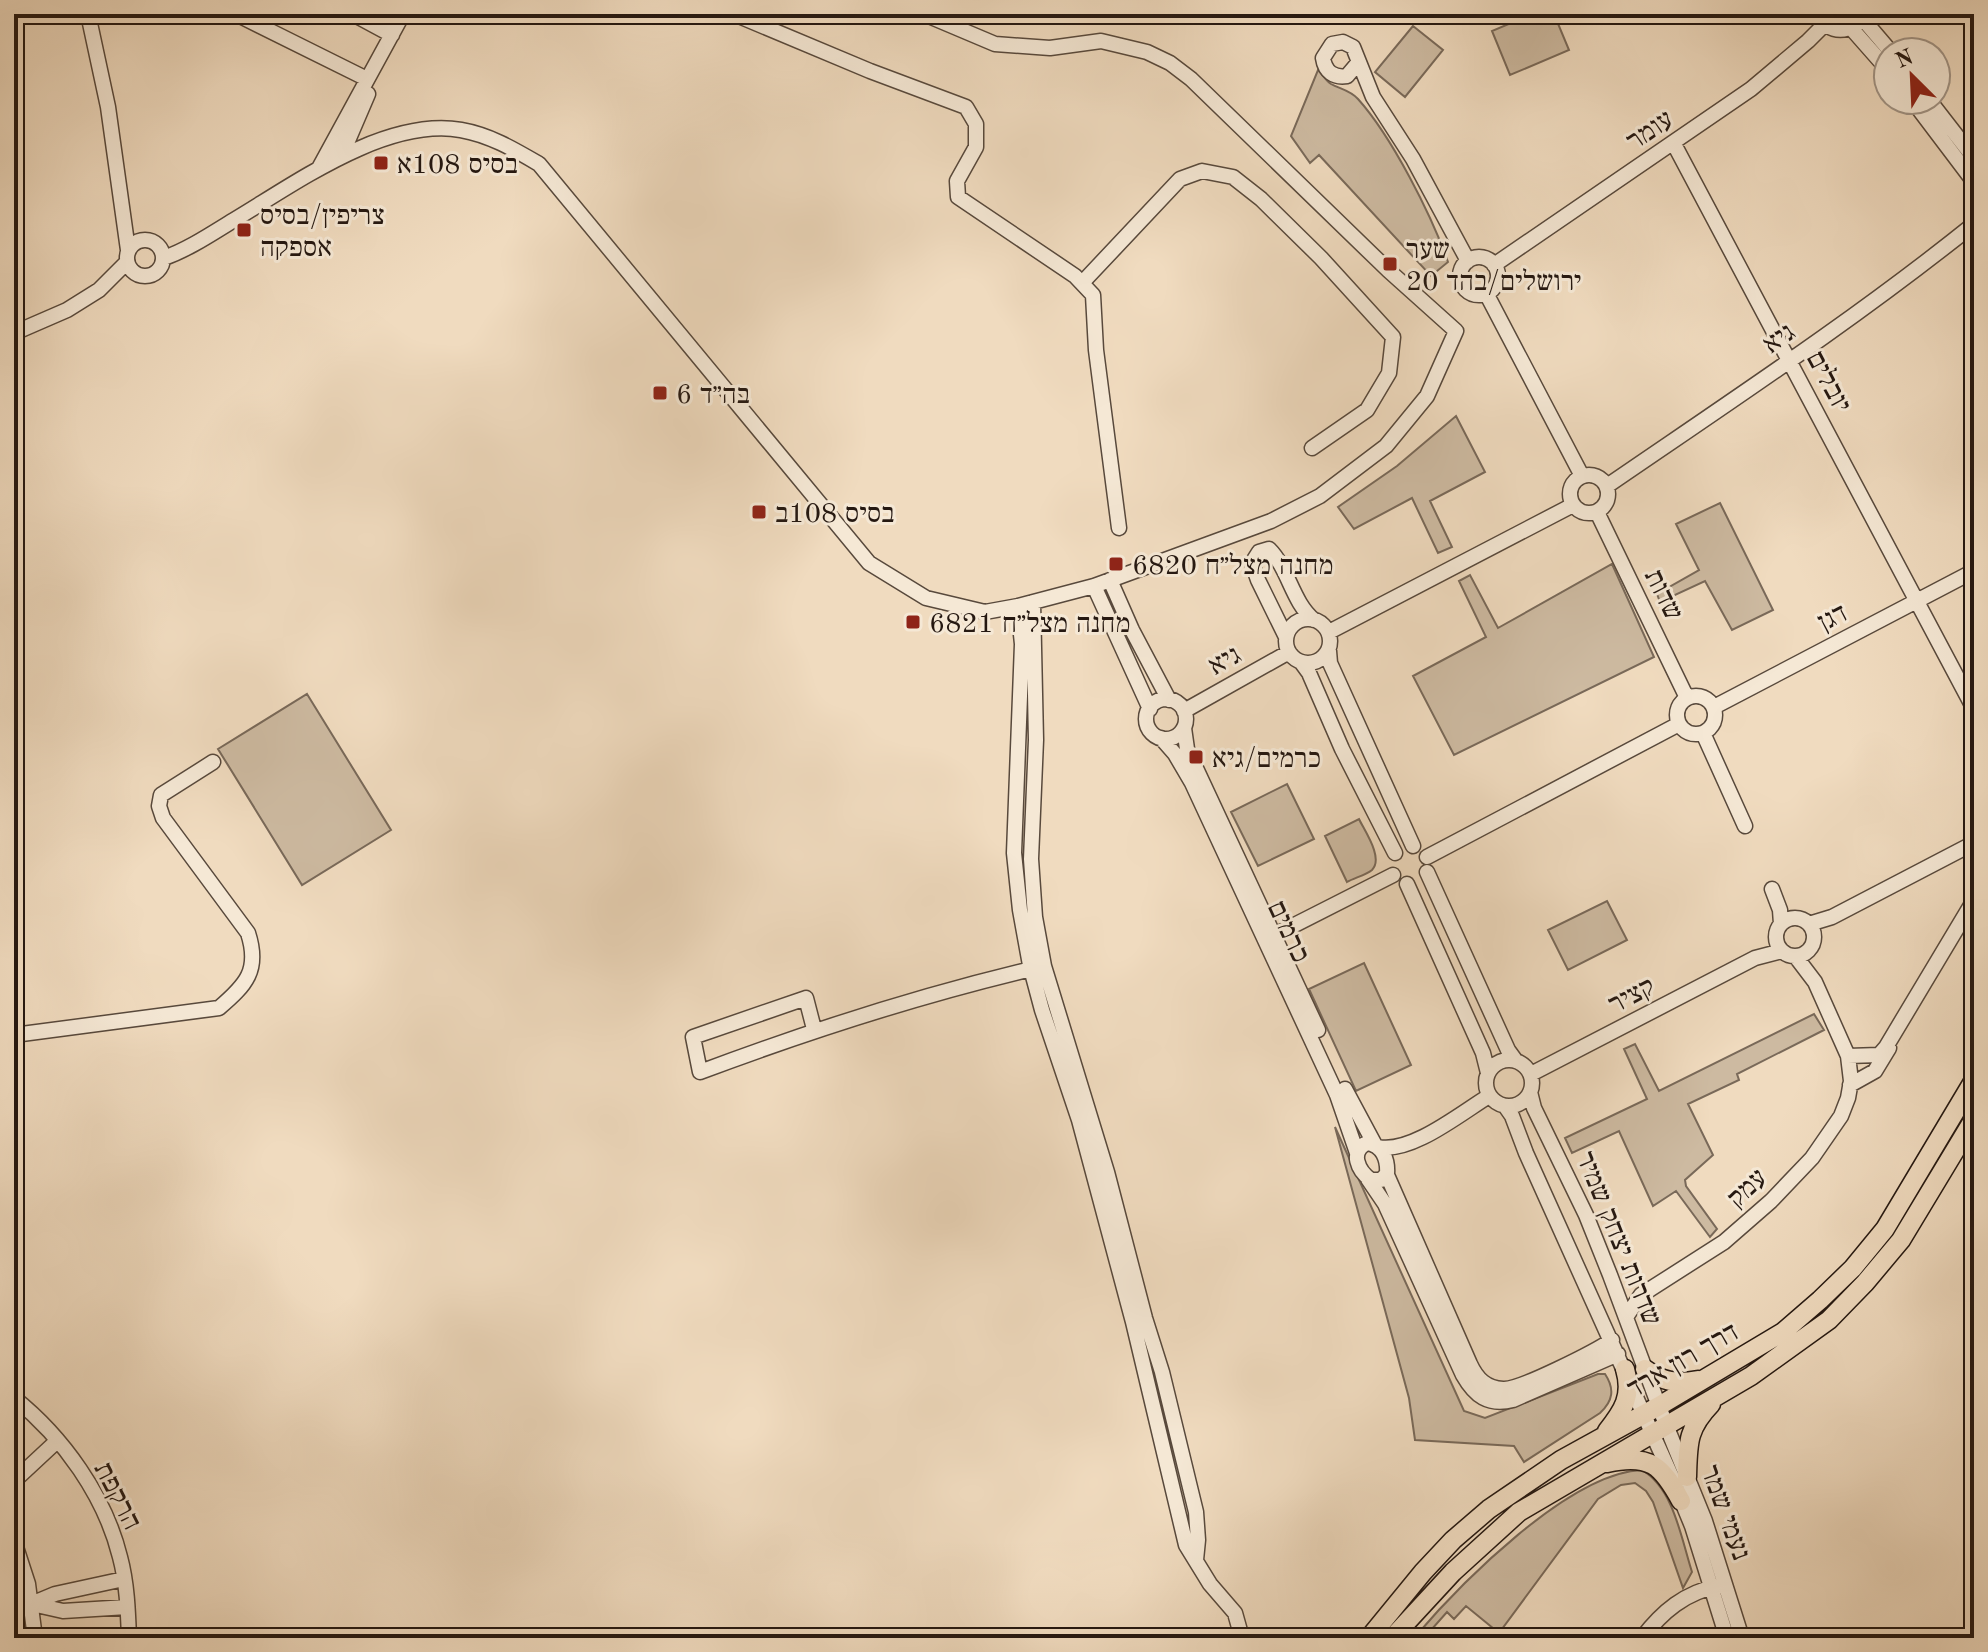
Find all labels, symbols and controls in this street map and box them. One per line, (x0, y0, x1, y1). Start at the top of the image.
north arrow (1872, 36, 1952, 116)
text: N (1893, 46, 1917, 73)
street label: עומר (1622, 106, 1679, 157)
place label: בסיס 108א (397, 152, 518, 180)
marker: בסיס 108א (372, 154, 390, 172)
place label: צריפין/בסיס אספקה (260, 203, 385, 263)
marker: צריפין/בסיס אספקה (235, 221, 253, 239)
place label: שער ירושלים/בהד 20 (1406, 237, 1582, 297)
marker: שער ירושלים/בהד 20 (1381, 255, 1399, 273)
street label: גיא (1759, 319, 1801, 360)
street label: יובלים (1800, 346, 1857, 418)
place label: בה״ד 6 (676, 382, 750, 410)
marker: בה״ד 6 (651, 384, 669, 402)
place label: בסיס 108ב (775, 501, 895, 529)
marker: בסיס 108ב (750, 503, 768, 521)
place label: מחנה מצל״ח 6820 (1132, 551, 1333, 581)
marker: מחנה מצל״ח 6820 (1107, 555, 1125, 573)
street label: שדות (1638, 565, 1687, 625)
street label: דגן (1814, 600, 1852, 638)
place label: מחנה מצל״ח 6821 (929, 609, 1130, 639)
marker: מחנה מצל״ח 6821 (904, 613, 922, 631)
street label: גיא (1205, 642, 1246, 682)
place label: כרמים/גיא (1212, 746, 1321, 774)
marker: כרמים/גיא (1187, 748, 1205, 766)
street label: כרמים (1261, 897, 1314, 967)
street label: קציר (1605, 973, 1660, 1020)
street label: שדרות יצחק שמיר (1570, 1148, 1665, 1330)
street label: עמק (1723, 1165, 1773, 1214)
street label: דרך רון ארד (1623, 1319, 1744, 1405)
street label: הרקפת (87, 1458, 145, 1535)
street label: נעמי שמר (1694, 1462, 1754, 1564)

